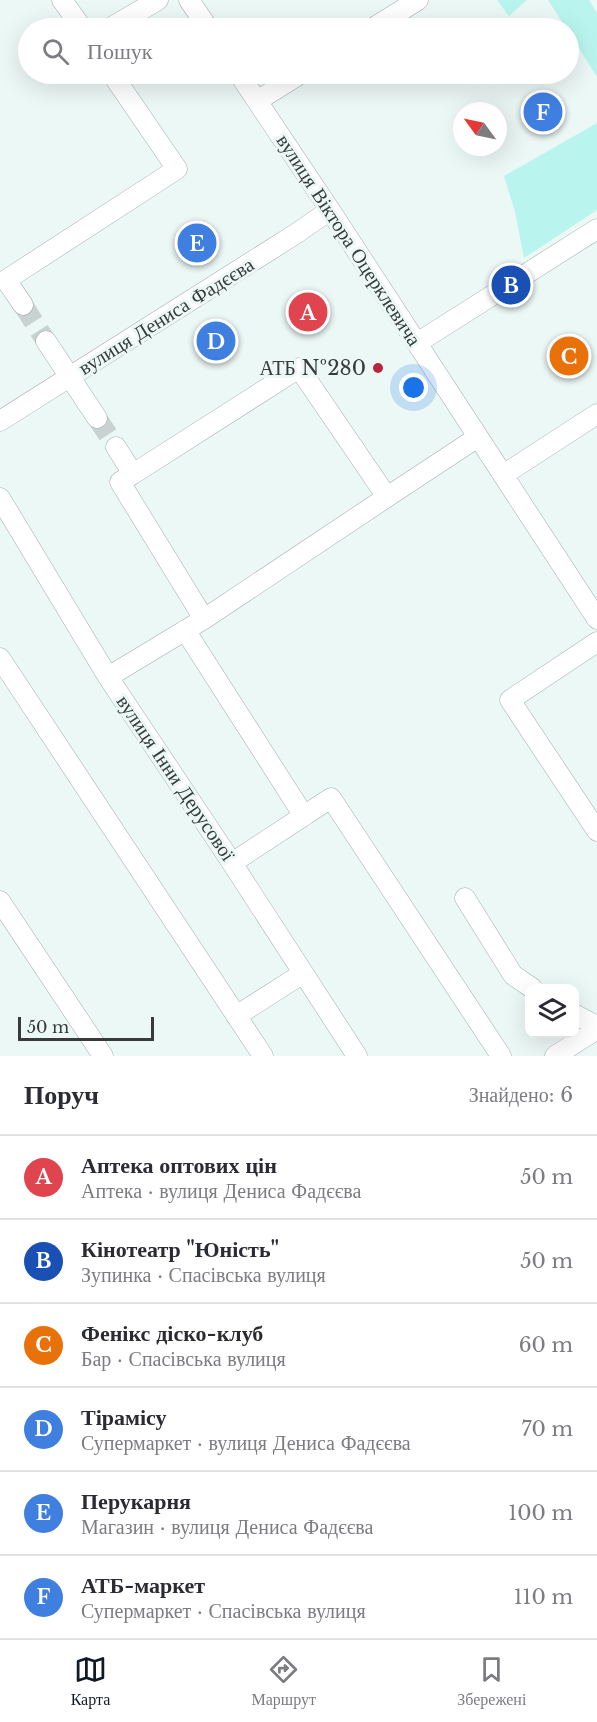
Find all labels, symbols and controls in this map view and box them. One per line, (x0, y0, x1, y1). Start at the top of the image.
search box (18, 18, 579, 84)
icon: search (39, 35, 72, 68)
text: Пошук (87, 38, 153, 65)
pin: F (524, 90, 562, 134)
north arrow (453, 102, 507, 156)
street label: вулиця Віктора Оцерклевича (272, 130, 426, 350)
pin: E (178, 220, 216, 266)
street label: вулиця Дениса Фадєєва (74, 252, 258, 380)
pin: B (492, 262, 530, 308)
pin: A (288, 290, 328, 334)
pin: D (196, 318, 236, 364)
pin: C (550, 334, 588, 378)
place label: АТБ №280 (259, 356, 366, 380)
marker: АТБ №280 (371, 361, 385, 375)
your location (399, 373, 428, 402)
street label: вулиця Інни Дерусової (112, 690, 241, 866)
map controls (525, 984, 579, 1038)
button: layers (525, 984, 579, 1038)
scale bar (18, 1014, 154, 1042)
text: 50 m (27, 1017, 69, 1037)
text: Поруч (24, 1079, 99, 1111)
text: Знайдено: 6 (469, 1083, 573, 1107)
text: Аптека оптових цін (81, 1152, 277, 1179)
text: A (35, 1165, 52, 1189)
text: 50 m (520, 1165, 573, 1189)
text: Аптека · вулиця Дениса Фадєєва (81, 1179, 361, 1203)
text: Кінотеатр "Юність" (81, 1236, 279, 1263)
text: B (36, 1249, 51, 1273)
text: 50 m (520, 1249, 573, 1273)
text: Зупинка · Спасівська вулиця (81, 1263, 326, 1287)
text: Фенікс діско-клуб (81, 1320, 263, 1347)
text: C (35, 1333, 52, 1357)
text: 60 m (519, 1333, 573, 1357)
text: Бар · Спасівська вулиця (81, 1347, 286, 1371)
text: Тірамісу (81, 1404, 167, 1431)
text: D (34, 1417, 53, 1441)
text: 70 m (521, 1417, 573, 1441)
text: Супермаркет · вулиця Дениса Фадєєва (81, 1431, 411, 1455)
text: Перукарня (81, 1488, 191, 1515)
text: E (36, 1501, 51, 1525)
text: 100 m (508, 1501, 573, 1525)
text: Магазин · вулиця Дениса Фадєєва (81, 1515, 373, 1539)
text: АТБ-маркет (81, 1572, 205, 1599)
text: F (37, 1585, 50, 1609)
text: 110 m (514, 1585, 573, 1609)
text: Супермаркет · Спасівська вулиця (81, 1599, 366, 1623)
tab: Карта (71, 1653, 110, 1709)
tab: Маршрут (252, 1653, 316, 1709)
tab: Збережені (457, 1653, 526, 1709)

